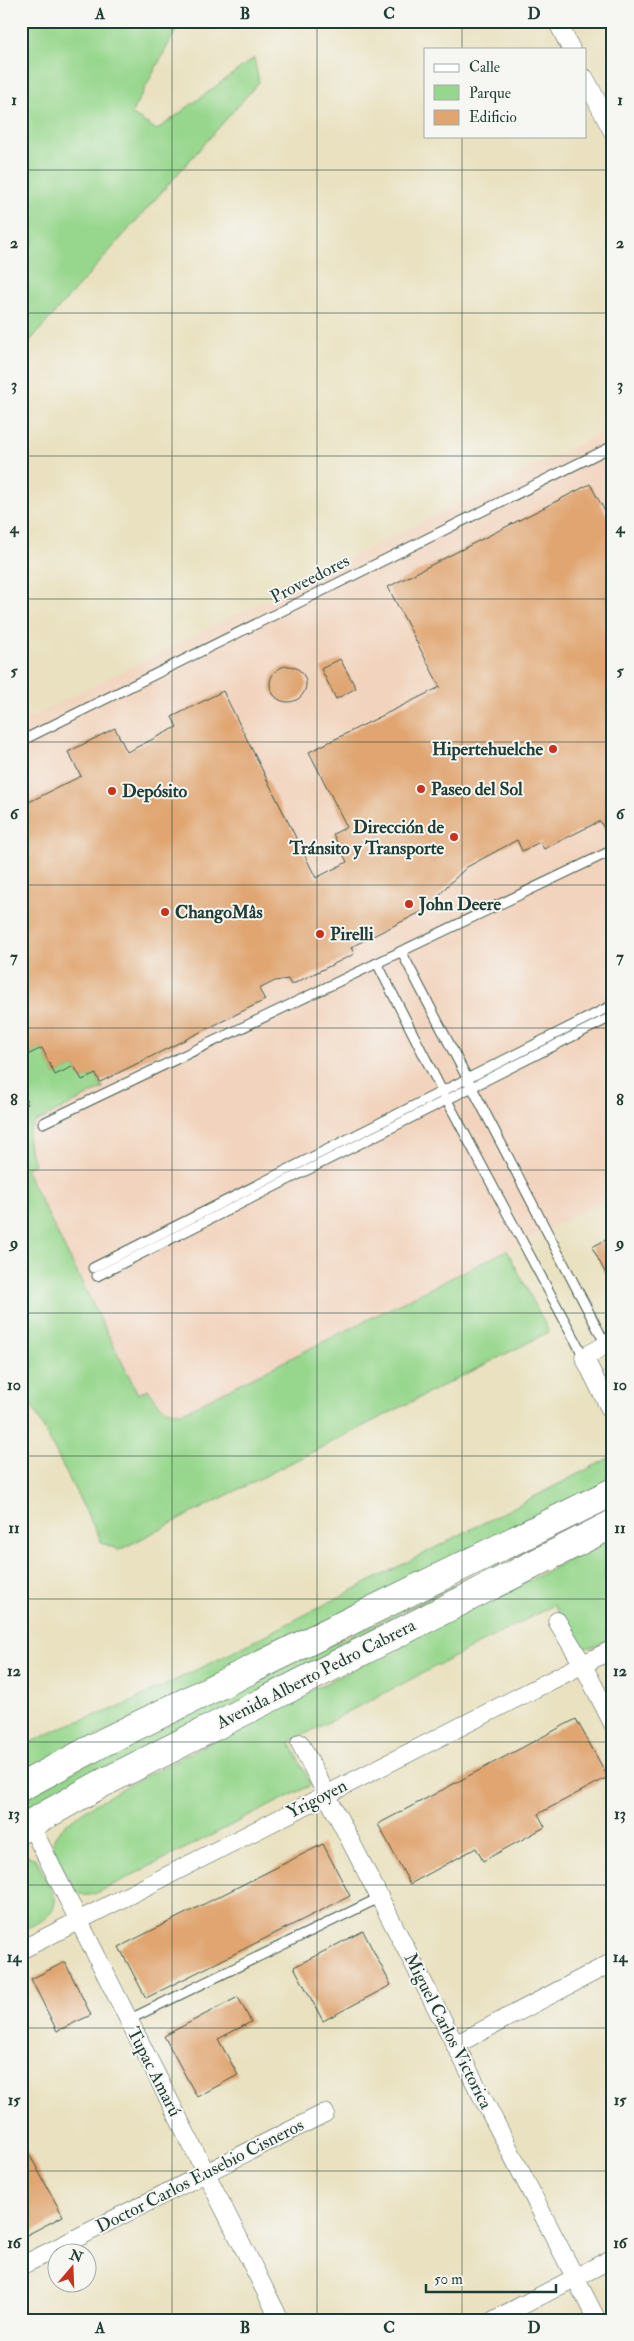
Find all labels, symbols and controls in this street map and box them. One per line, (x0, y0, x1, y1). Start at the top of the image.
text: A (94, 4, 106, 24)
text: B (240, 4, 250, 24)
text: C (383, 4, 395, 24)
text: D (527, 4, 541, 24)
legend (424, 48, 586, 138)
text: Calle (469, 58, 500, 77)
text: Parque (469, 84, 511, 103)
text: 1 (11, 90, 17, 110)
text: 1 (617, 90, 623, 110)
text: Edificio (469, 108, 517, 127)
text: 2 (10, 233, 18, 253)
text: 2 (616, 233, 624, 253)
text: 3 (11, 375, 17, 395)
text: 3 (617, 375, 623, 395)
text: 4 (9, 518, 20, 538)
text: 4 (615, 518, 626, 538)
street label: Proveedores (266, 549, 354, 609)
text: 5 (10, 661, 18, 681)
text: 5 (616, 661, 624, 681)
place label: Hipertehuelche (432, 738, 543, 761)
marker: Hipertehuelche (547, 743, 559, 755)
place label: Paseo del Sol (431, 778, 523, 801)
place label: Depósito (122, 780, 188, 803)
marker: Paseo del Sol (415, 783, 427, 795)
marker: Depósito (106, 785, 118, 797)
text: 6 (10, 804, 20, 824)
text: 6 (616, 804, 626, 824)
place label: Dirección de Tránsito y Transporte (289, 816, 444, 860)
marker: Dirección de Tránsito y Transporte (448, 831, 460, 843)
place label: John Deere (418, 893, 501, 916)
marker: John Deere (403, 898, 415, 910)
place label: ChangoMâs (175, 901, 263, 924)
marker: ChangoMâs (159, 906, 171, 918)
place label: Pirelli (330, 923, 374, 946)
marker: Pirelli (314, 928, 326, 940)
text: 7 (10, 947, 18, 967)
text: 7 (616, 947, 624, 967)
text: 8 (10, 1090, 18, 1110)
text: 8 (616, 1090, 624, 1110)
text: 9 (8, 1233, 18, 1253)
text: 9 (614, 1233, 624, 1253)
text: 10 (7, 1375, 21, 1395)
text: 10 (613, 1375, 627, 1395)
text: 11 (8, 1518, 20, 1538)
text: 11 (614, 1518, 626, 1538)
street label: Avenida Alberto Pedro Cabrera (212, 1613, 420, 1735)
text: 12 (7, 1661, 21, 1681)
text: 12 (613, 1661, 627, 1681)
street label: Yrigoyen (283, 1774, 351, 1824)
text: 13 (8, 1804, 20, 1824)
text: 13 (614, 1804, 626, 1824)
text: 14 (7, 1947, 23, 1967)
text: 14 (613, 1947, 629, 1967)
street label: Miguel Carlos Victorica (399, 1949, 498, 2113)
street label: Tupac Amarú (122, 2023, 186, 2121)
text: 15 (8, 2090, 21, 2110)
text: 15 (614, 2090, 627, 2110)
street label: Doctor Carlos Eusebio Cisneros (92, 2114, 308, 2238)
text: 16 (7, 2233, 23, 2253)
text: 16 (613, 2233, 629, 2253)
north arrow (48, 2244, 98, 2294)
text: N (66, 2246, 85, 2266)
scale bar (426, 2261, 556, 2293)
text: 50 m (434, 2270, 463, 2289)
text: A (94, 2318, 106, 2338)
text: B (240, 2318, 250, 2338)
text: C (383, 2318, 395, 2338)
text: D (527, 2318, 541, 2338)

